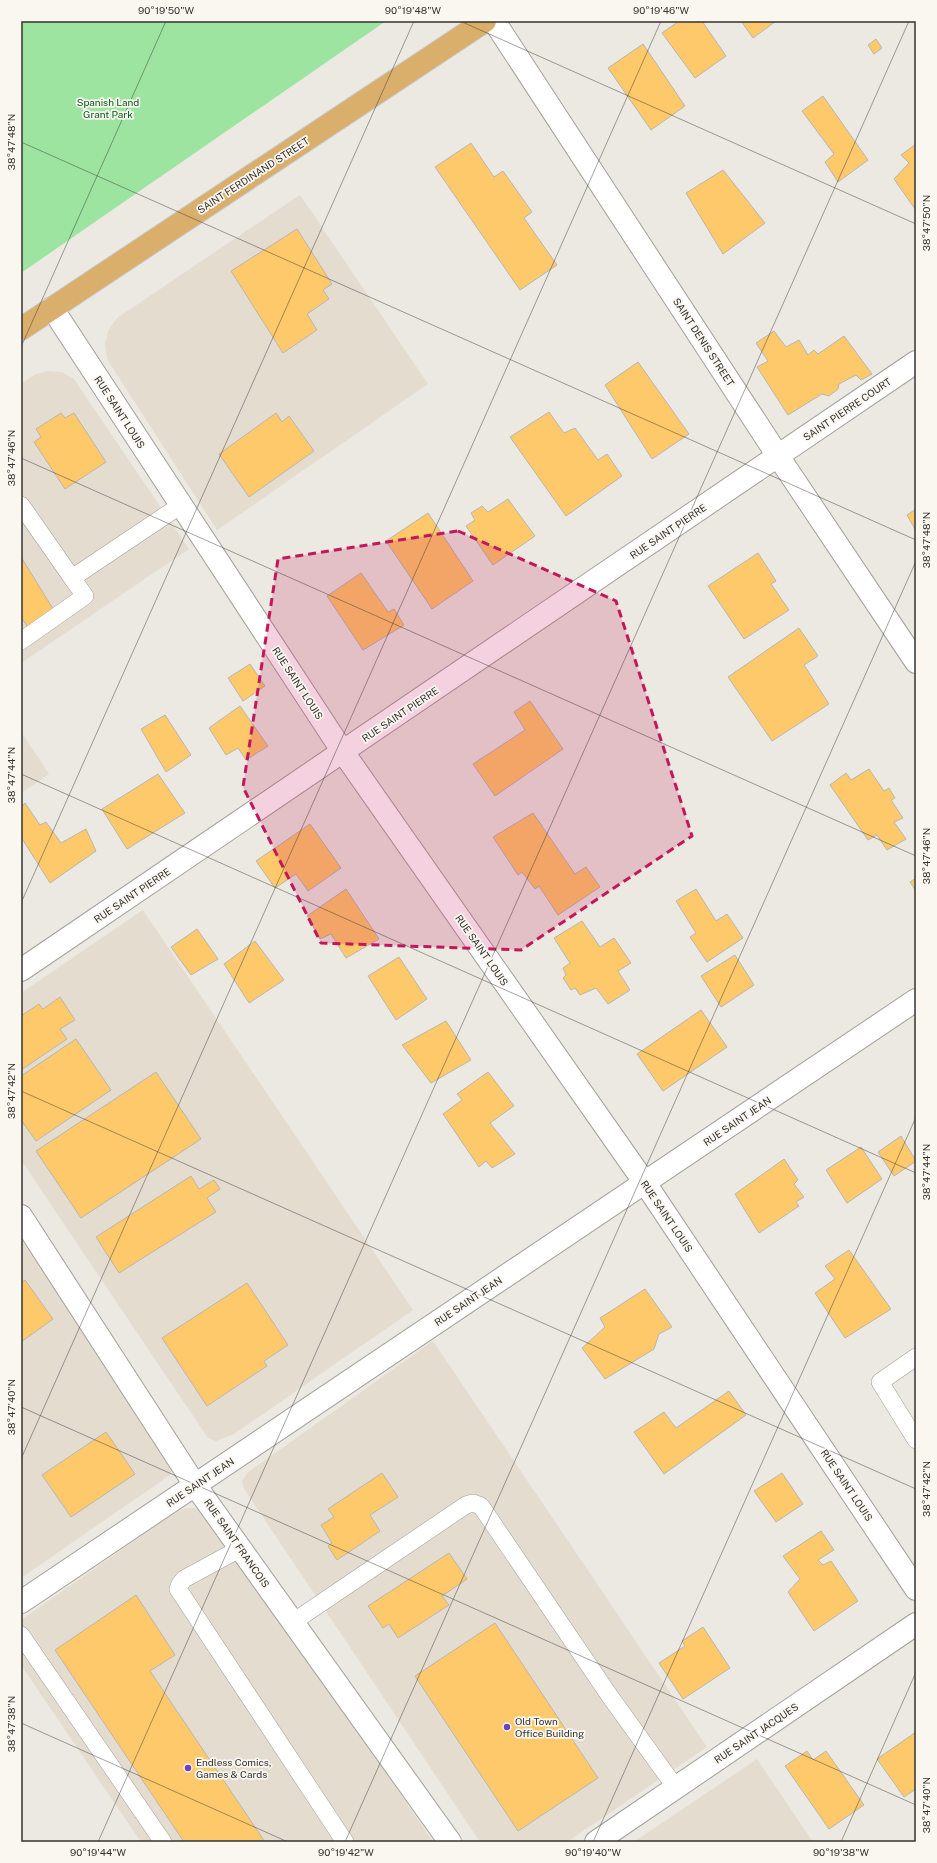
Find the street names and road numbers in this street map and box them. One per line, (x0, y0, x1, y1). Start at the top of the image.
street label: SAINT FERDINAND STREET (195, 134, 311, 216)
street label: SAINT DENIS STREET (671, 296, 737, 388)
street label: RUE SAINT LOUIS (92, 374, 148, 451)
street label: SAINT PIERRE COURT (801, 375, 893, 443)
street label: RUE SAINT PIERRE (627, 501, 709, 561)
street label: RUE SAINT LOUIS (270, 645, 326, 722)
street label: RUE SAINT PIERRE (359, 684, 441, 744)
street label: RUE SAINT PIERRE (91, 865, 173, 925)
street label: RUE SAINT LOUIS (453, 912, 511, 988)
street label: RUE SAINT JEAN (701, 1094, 773, 1148)
street label: RUE SAINT LOUIS (639, 1178, 696, 1254)
street label: RUE SAINT JEAN (432, 1274, 504, 1328)
street label: RUE SAINT LOUIS (819, 1447, 876, 1523)
street label: RUE SAINT JEAN (164, 1455, 236, 1509)
street label: RUE SAINT FRANCOIS (202, 1496, 272, 1590)
street label: RUE SAINT JACQUES (712, 1700, 801, 1766)

